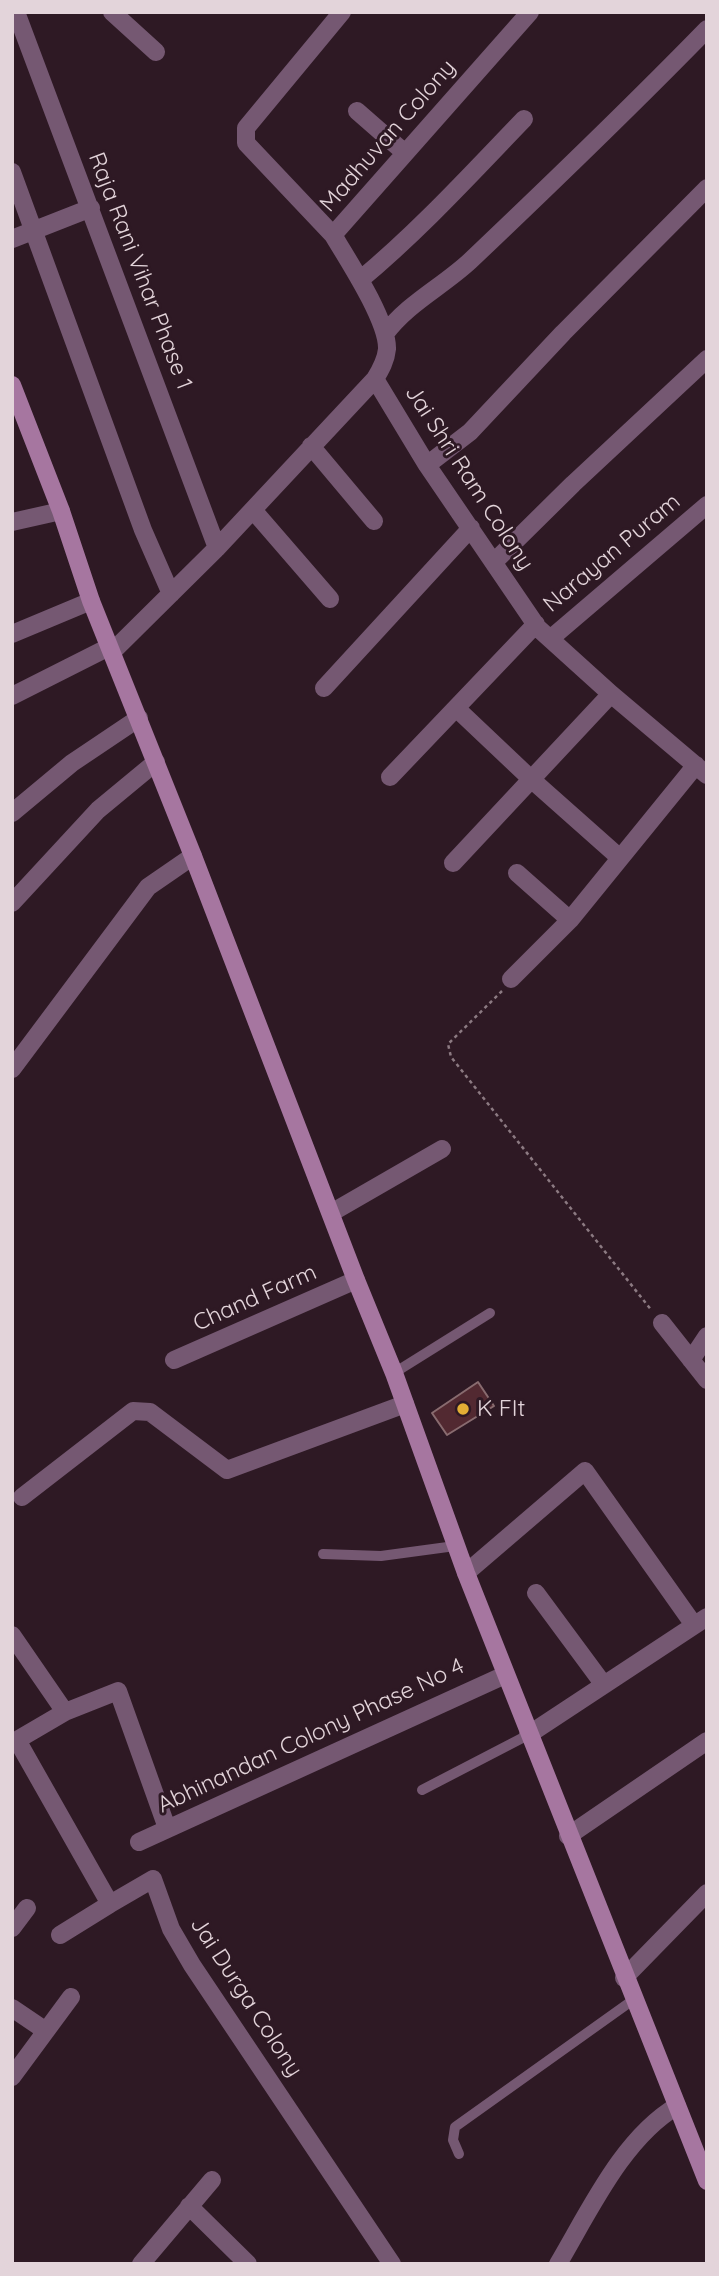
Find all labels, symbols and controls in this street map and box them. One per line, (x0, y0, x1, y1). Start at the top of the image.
street label: Madhuvan Colony (314, 54, 462, 218)
street label: Raja Rani Vihar Phase 1 (82, 149, 198, 393)
street label: Jai Shri Ram Colony (399, 380, 539, 576)
street label: Narayan Puram (538, 488, 686, 618)
street label: Chand Farm (189, 1259, 321, 1337)
place label: K FIt (477, 1395, 525, 1423)
marker: K FIt (455, 1401, 471, 1417)
street label: Abhinandan Colony Phase No 4 (153, 1653, 469, 1819)
street label: Jai Durga Colony (184, 1912, 308, 2082)

